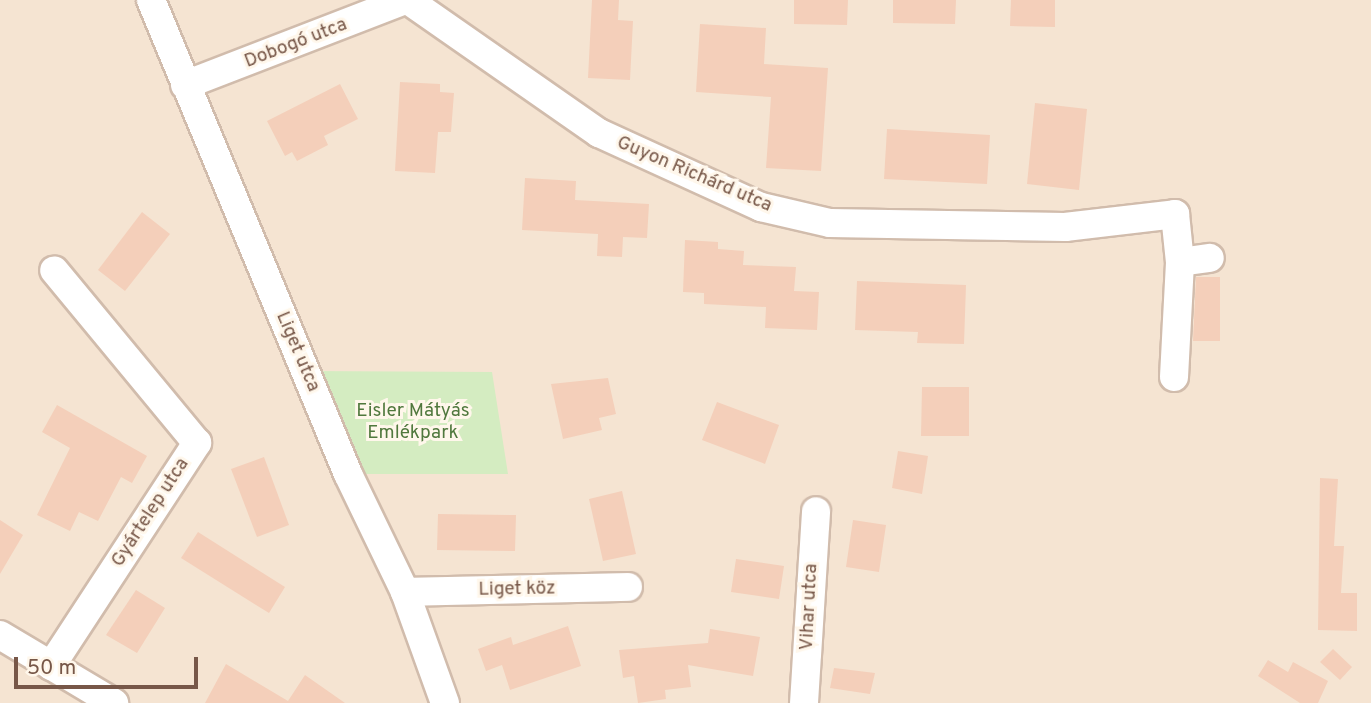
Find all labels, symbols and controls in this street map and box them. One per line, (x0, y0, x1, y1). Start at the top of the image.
street label: Dobogó utca (242, 14, 350, 74)
street label: Guyon Richárd utca (613, 132, 775, 218)
street label: Liget utca (270, 309, 324, 395)
park label: Eisler Mátyás Emlékpark (356, 401, 470, 445)
street label: Gyártelep utca (107, 454, 195, 572)
street label: Vihar utca (796, 563, 824, 651)
street label: Liget köz (478, 578, 556, 602)
scale bar (18, 644, 201, 688)
text: 50 m (27, 655, 76, 682)

